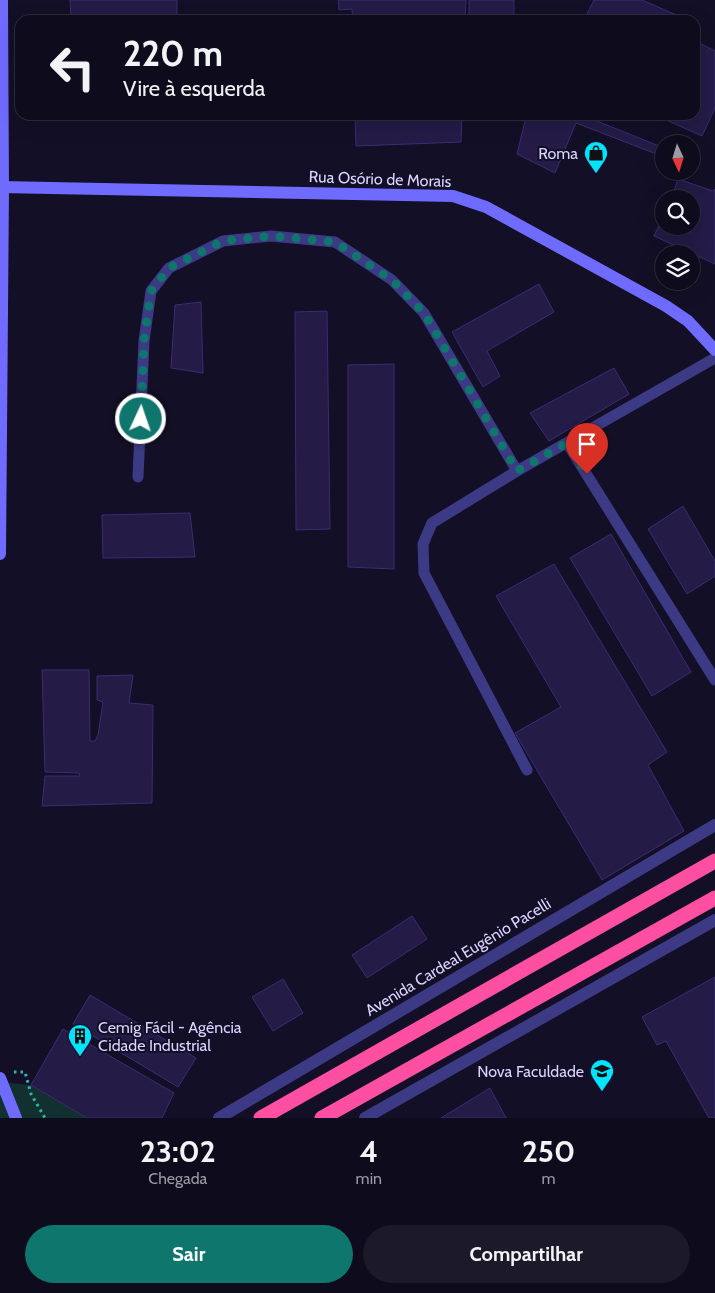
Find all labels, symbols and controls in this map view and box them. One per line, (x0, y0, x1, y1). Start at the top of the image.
text: 220 m (123, 32, 223, 75)
icon: left (40, 35, 105, 100)
text: Vire à esquerda (123, 75, 265, 102)
north arrow (655, 135, 700, 180)
map controls (655, 135, 700, 290)
shop icon: Roma (583, 140, 609, 174)
place label: Roma (538, 144, 578, 163)
street label: Rua Osório de Morais (308, 167, 452, 191)
button: search (655, 190, 700, 235)
button: layers (655, 245, 700, 290)
position arrow (114, 392, 166, 444)
pin (566, 423, 608, 474)
icon: arrive (573, 430, 601, 458)
street label: Avenida Cardeal Eugênio Pacelli (362, 894, 554, 1020)
place label: Cemig Fácil - Agência Cidade Industrial (98, 1018, 242, 1055)
building icon: Cemig Fácil - Agência Cidade Industrial (67, 1023, 93, 1057)
school or university icon: Nova Faculdade (589, 1058, 615, 1092)
place label: Nova Faculdade (477, 1062, 584, 1081)
text: 23:02 (140, 1133, 216, 1170)
text: 4 (359, 1133, 378, 1170)
text: 250 (522, 1133, 575, 1170)
text: Chegada (148, 1169, 207, 1188)
text: min (356, 1169, 382, 1188)
text: m (541, 1169, 556, 1188)
button: Sair (25, 1225, 353, 1283)
button: Compartilhar (363, 1225, 690, 1283)

